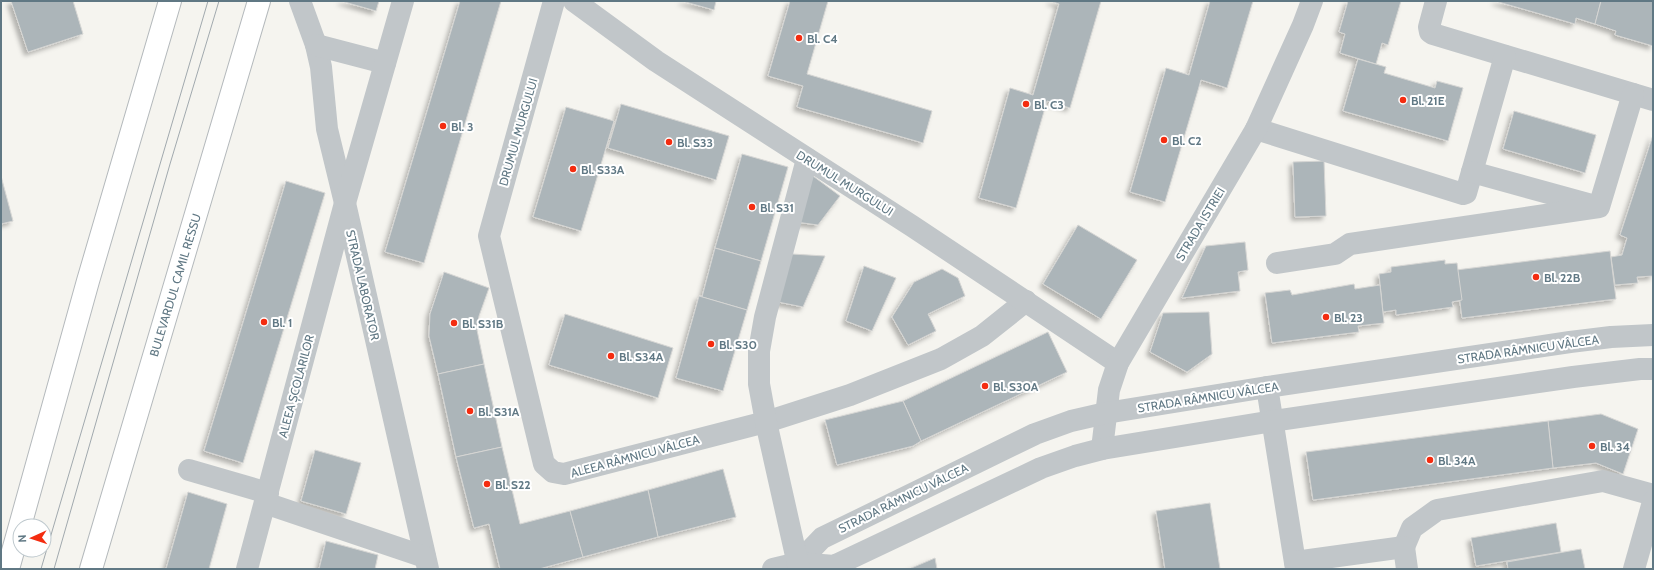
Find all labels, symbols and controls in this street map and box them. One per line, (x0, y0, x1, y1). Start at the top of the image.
place label: Bl. C4 (807, 31, 838, 46)
marker: Bl. C4 (794, 33, 804, 43)
street label: DRUMUL MURGULUI (495, 76, 541, 188)
place label: Bl. 21E (1411, 93, 1445, 108)
marker: Bl. 21E (1398, 95, 1408, 105)
place label: Bl. C3 (1034, 97, 1064, 112)
marker: Bl. C3 (1021, 99, 1031, 109)
place label: Bl. 3 (451, 119, 473, 134)
marker: Bl. 3 (438, 121, 448, 131)
place label: Bl. C2 (1172, 133, 1202, 148)
place label: Bl. S33 (677, 135, 713, 150)
marker: Bl. C2 (1159, 135, 1169, 145)
marker: Bl. S33 (664, 137, 674, 147)
street label: DRUMUL MURGULUI (794, 147, 896, 219)
place label: Bl. S33A (581, 162, 625, 177)
marker: Bl. S33A (568, 164, 578, 174)
street label: STRADA ISTRIEI (1172, 184, 1228, 264)
place label: Bl. S31 (760, 200, 794, 215)
marker: Bl. S31 (747, 202, 757, 212)
street label: BULEVARDUL CAMIL RESSU (146, 212, 204, 358)
street label: STRADA LABORATOR (343, 228, 383, 343)
place label: Bl. 22B (1544, 270, 1581, 285)
marker: Bl. 22B (1531, 272, 1541, 282)
place label: Bl. 23 (1334, 310, 1363, 325)
marker: Bl. 23 (1321, 312, 1331, 322)
place label: Bl. 1 (272, 315, 292, 330)
place label: Bl. S31B (462, 316, 504, 331)
marker: Bl. 1 (259, 317, 269, 327)
marker: Bl. S31B (449, 318, 459, 328)
street label: ALEEA ȘCOLARILOR (275, 332, 318, 439)
street label: STRADA RÂMNICU VÂLCEA (1456, 332, 1600, 366)
place label: Bl. S30 (719, 337, 757, 352)
marker: Bl. S30 (706, 339, 716, 349)
place label: Bl. S34A (619, 349, 664, 364)
marker: Bl. S34A (606, 351, 616, 361)
street label: STRADA RÂMNICU VÂLCEA (1136, 378, 1280, 416)
place label: Bl. S30A (993, 379, 1039, 394)
marker: Bl. S30A (980, 381, 990, 391)
place label: Bl. S31A (478, 404, 520, 419)
marker: Bl. S31A (465, 406, 475, 416)
street label: ALEEA RÂMNICU VÂLCEA (569, 431, 702, 480)
place label: Bl. 34 (1600, 439, 1630, 454)
marker: Bl. 34 (1587, 441, 1597, 451)
place label: Bl. 34A (1438, 453, 1476, 468)
marker: Bl. 34A (1425, 455, 1435, 465)
street label: STRADA RÂMNICU VÂLCEA (836, 460, 971, 536)
place label: Bl. S22 (495, 477, 531, 492)
marker: Bl. S22 (482, 479, 492, 489)
north arrow (12, 518, 52, 558)
text: N (15, 534, 29, 543)

